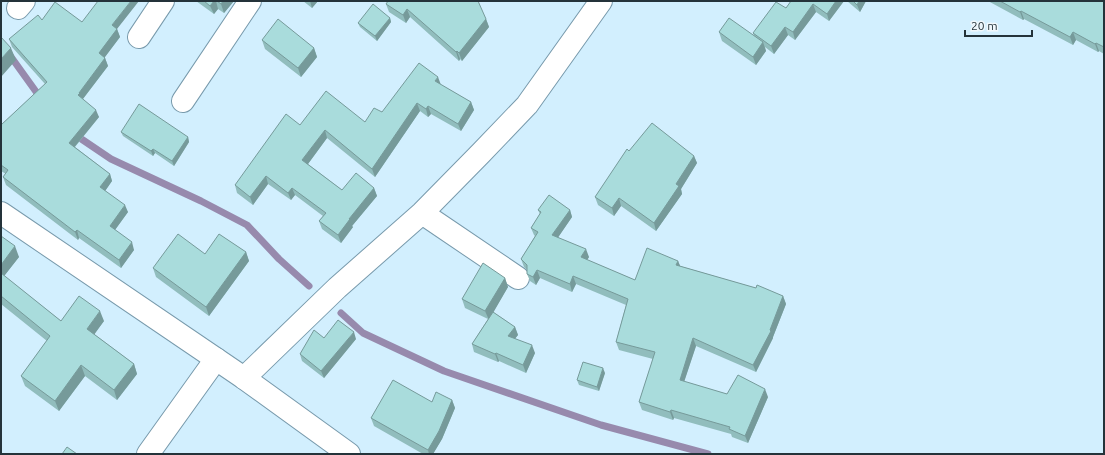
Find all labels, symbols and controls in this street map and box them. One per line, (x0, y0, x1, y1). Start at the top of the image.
scale bar (965, 12, 1032, 38)
text: 20 m (971, 19, 998, 32)

